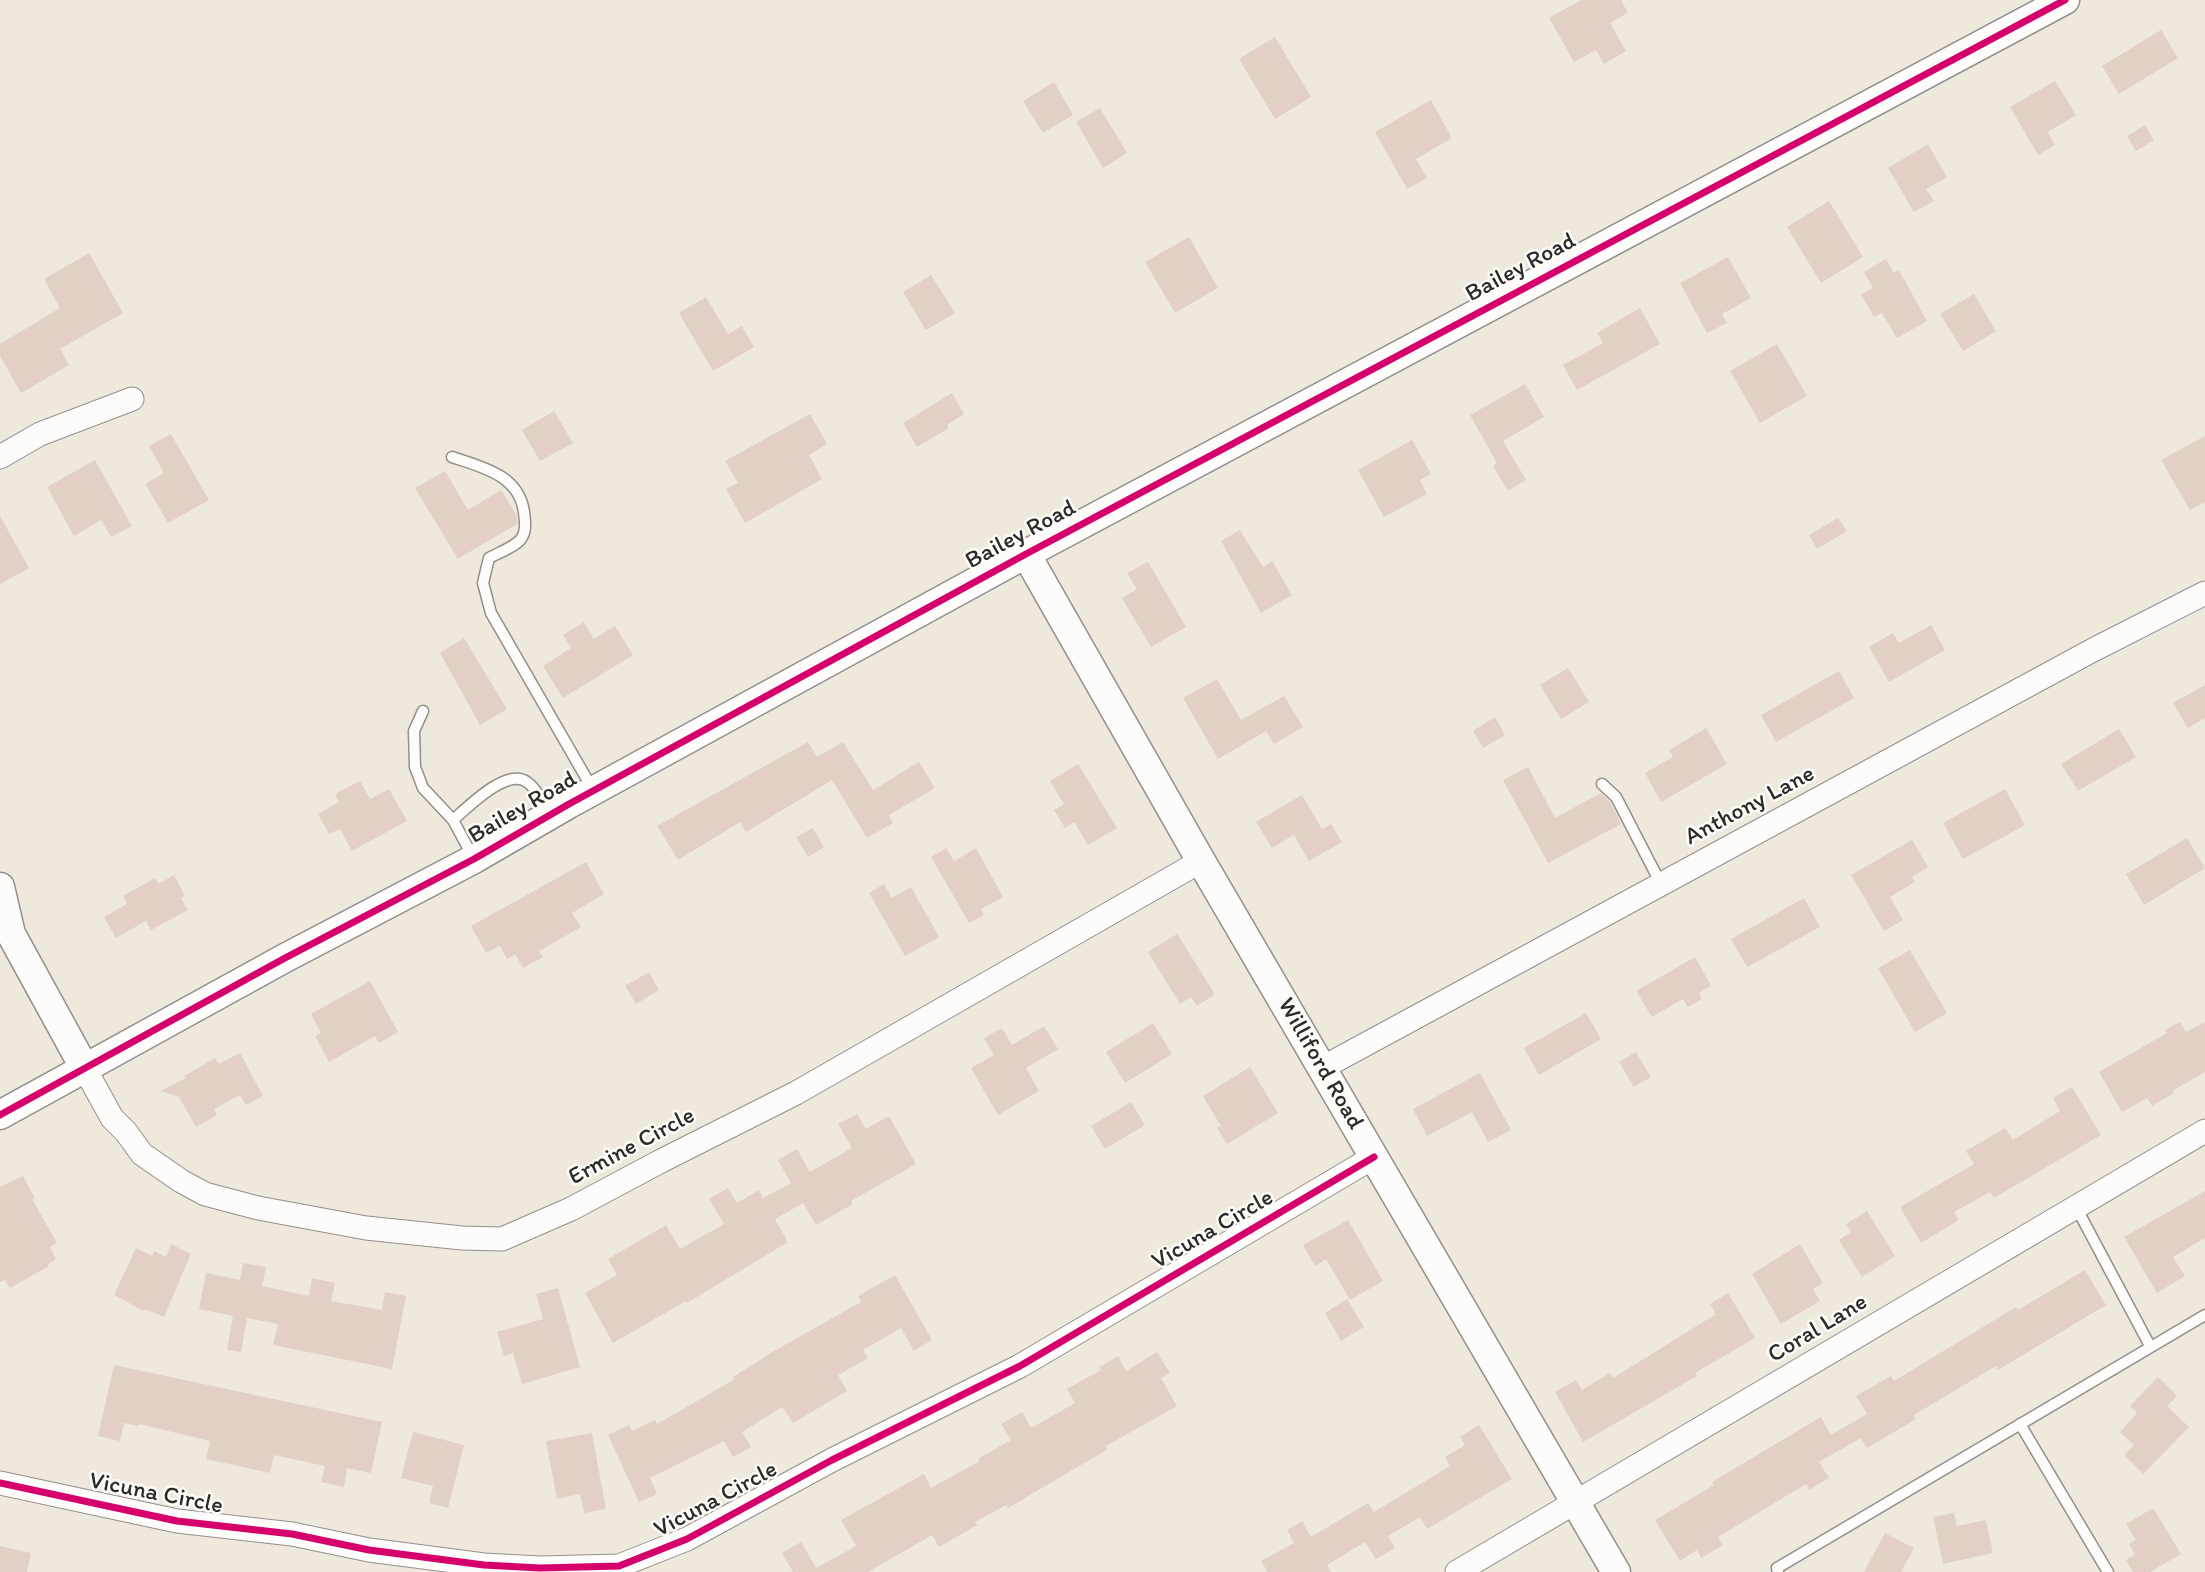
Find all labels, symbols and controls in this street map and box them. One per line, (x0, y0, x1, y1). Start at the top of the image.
street label: Bailey Road (1461, 227, 1581, 309)
street label: Bailey Road (961, 494, 1081, 576)
street label: Anthony Lane (1680, 760, 1820, 852)
street label: Bailey Road (463, 765, 583, 851)
street label: Williford Road (1271, 993, 1369, 1135)
street label: Ermine Circle (564, 1102, 700, 1192)
street label: Vicuna Circle (1147, 1184, 1279, 1276)
street label: Coral Lane (1763, 1288, 1873, 1370)
street label: Vicuna Circle (649, 1455, 783, 1545)
street label: Vicuna Circle (87, 1467, 225, 1521)

